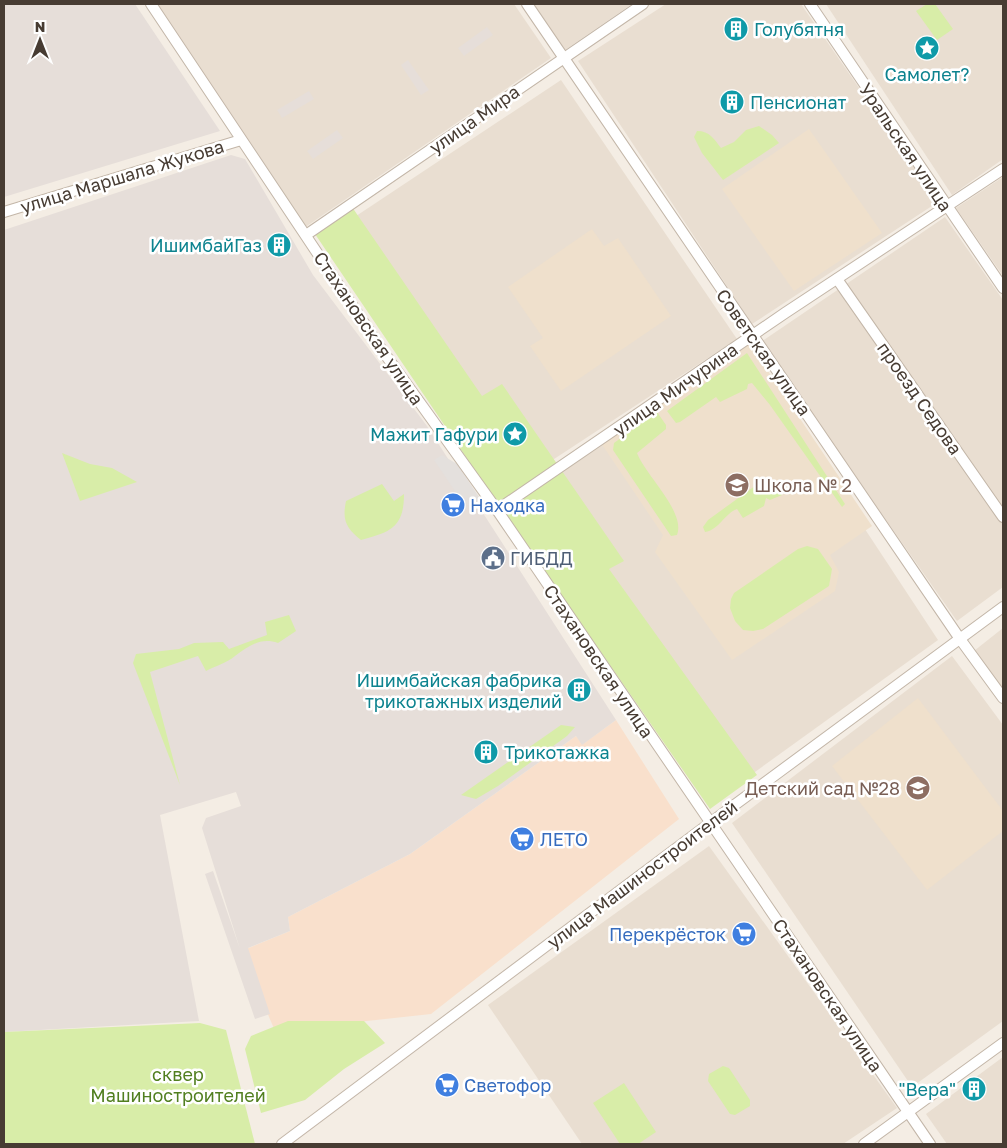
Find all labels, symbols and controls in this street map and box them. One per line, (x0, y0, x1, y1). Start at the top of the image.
north arrow (15, 15, 65, 65)
building icon: Голубятня (723, 16, 749, 42)
text: N (35, 18, 45, 35)
place label: Голубятня (754, 18, 844, 40)
place icon: Самолет? (914, 35, 940, 61)
place label: Самолет? (885, 63, 969, 85)
street label: Уральская улица (855, 79, 957, 215)
street label: улица Мира (425, 80, 523, 158)
building icon: Пенсионат (719, 89, 745, 115)
place label: Пенсионат (750, 91, 846, 113)
street label: улица Маршала Жукова (18, 135, 226, 217)
building icon: ИшимбайГаз (266, 232, 292, 258)
place label: ИшимбайГаз (150, 234, 262, 256)
street label: Стахановская улица (309, 247, 429, 409)
street label: Советская улица (712, 284, 816, 420)
street label: проезд Седова (873, 337, 967, 459)
street label: улица Мичурина (608, 338, 742, 440)
place icon: Мажит Гафури (502, 421, 528, 447)
place label: Мажит Гафури (370, 423, 498, 445)
school or university icon: Школа № 2 (724, 472, 750, 498)
place label: Школа № 2 (754, 474, 852, 496)
supermarket icon: Находка (440, 492, 466, 518)
place label: Находка (470, 494, 545, 516)
public building icon: ГИБДД (480, 545, 506, 571)
place label: ГИБДД (510, 547, 573, 569)
street label: Стахановская улица (539, 580, 659, 742)
place label: Ишимбайская фабрика трикотажных изделий (356, 669, 562, 712)
building icon: Ишимбайская фабрика трикотажных изделий (566, 677, 592, 703)
building icon: Трикотажка (473, 739, 499, 765)
place label: Трикотажка (504, 741, 610, 763)
school or university icon: Детский сад №28 (905, 775, 931, 801)
place label: Детский сад №28 (745, 777, 900, 799)
street label: улица Машиностроителей (543, 795, 741, 953)
supermarket icon: ЛЕТО (509, 826, 535, 852)
place label: ЛЕТО (540, 828, 588, 850)
street label: Стахановская улица (768, 914, 888, 1076)
supermarket icon: Перекрёсток (731, 921, 757, 947)
place label: Перекрёсток (609, 923, 726, 945)
park label: сквер Машиностроителей (90, 1063, 266, 1106)
supermarket icon: Светофор (434, 1072, 460, 1098)
place label: Светофор (464, 1074, 551, 1096)
building icon: "Вера" (961, 1076, 987, 1102)
place label: "Вера" (898, 1078, 956, 1100)

